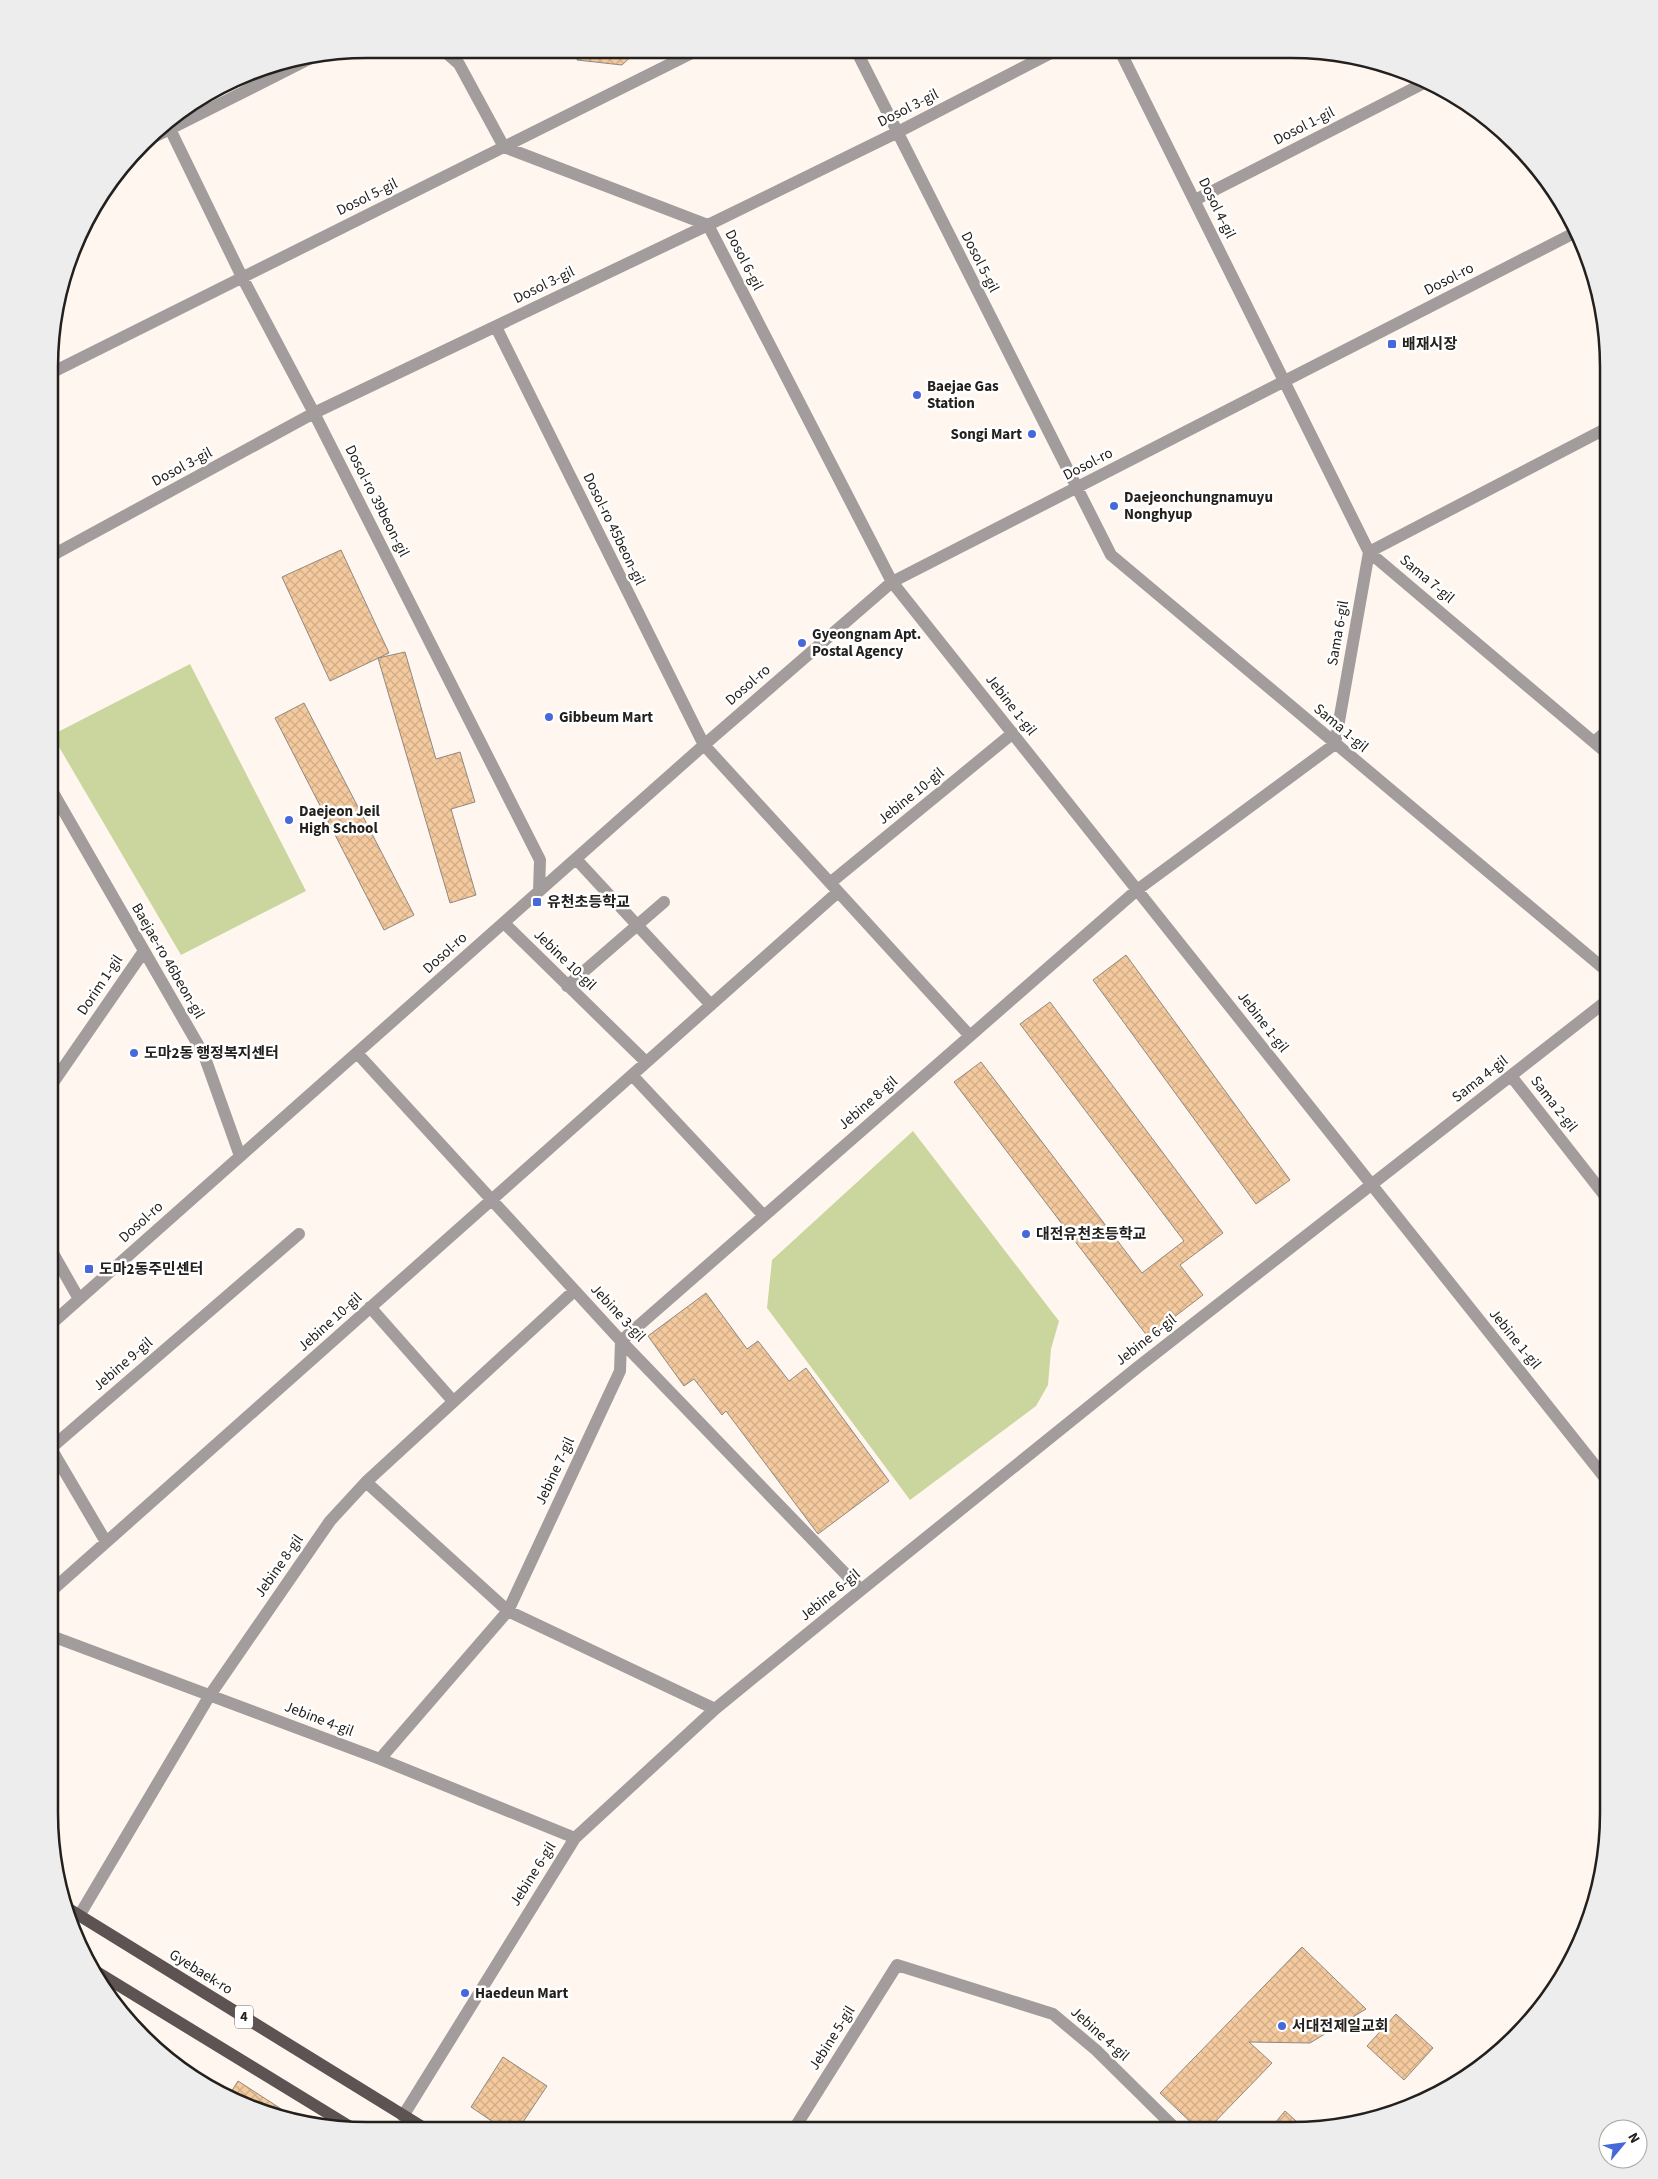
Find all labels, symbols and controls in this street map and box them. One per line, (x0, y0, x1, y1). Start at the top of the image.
street label: Dosol 3-gil (874, 84, 942, 132)
street label: Dosol 1-gil (1270, 102, 1338, 150)
street label: Dosol 5-gil (333, 173, 401, 221)
street label: Dosol 4-gil (1193, 174, 1241, 242)
street label: Dosol 6-gil (720, 226, 768, 294)
street label: Dosol 5-gil (956, 228, 1004, 296)
street label: Dosol-ro (1420, 258, 1478, 300)
street label: Dosol 3-gil (510, 261, 578, 309)
place label: 배재시장 (1402, 334, 1457, 355)
marker: 배재시장 (1386, 338, 1398, 350)
place label: Baejae Gas Station (927, 376, 999, 414)
marker: Baejae Gas Station (911, 389, 923, 401)
place label: Songi Mart (951, 424, 1022, 445)
marker: Songi Mart (1026, 428, 1038, 440)
street label: Dosol-ro 39beon-gil (340, 441, 414, 561)
street label: Dosol 3-gil (148, 442, 216, 492)
street label: Dosol-ro (1059, 443, 1117, 485)
street label: Dosol-ro 45beon-gil (578, 469, 651, 589)
place label: Daejeonchungnamuyu Nonghyup (1124, 487, 1273, 525)
marker: Daejeonchungnamuyu Nonghyup (1108, 500, 1120, 512)
street label: Sama 7-gil (1395, 550, 1459, 608)
street label: Sama 6-gil (1322, 599, 1354, 667)
place label: Gyeongnam Apt. Postal Agency (812, 624, 921, 662)
marker: Gyeongnam Apt. Postal Agency (796, 637, 808, 649)
street label: Dosol-ro (721, 660, 775, 710)
street label: Jebine 1-gil (980, 670, 1042, 740)
street label: Sama 1-gil (1309, 699, 1373, 757)
place label: Gibbeum Mart (559, 707, 653, 728)
marker: Gibbeum Mart (543, 711, 555, 723)
street label: Jebine 10-gil (873, 763, 949, 829)
place label: Daejeon Jeil High School (299, 801, 381, 839)
marker: Daejeon Jeil High School (283, 814, 295, 826)
place label: 유천초등학교 (547, 892, 630, 913)
marker: 유천초등학교 (531, 896, 543, 908)
street label: Baejae-ro 46beon-gil (126, 899, 210, 1023)
street label: Jebine 10-gil (529, 925, 601, 995)
street label: Dosol-ro (418, 927, 472, 979)
street label: Dorim 1-gil (72, 950, 128, 1019)
street label: Jebine 1-gil (1232, 987, 1294, 1057)
place label: 도마2동 행정복지센터 (144, 1043, 279, 1064)
marker: 도마2동 행정복지센터 (128, 1047, 140, 1059)
street label: Sama 4-gil (1448, 1050, 1513, 1108)
street label: Jebine 8-gil (834, 1071, 902, 1135)
street label: Sama 2-gil (1525, 1072, 1583, 1137)
street label: Dosol-ro (114, 1196, 168, 1248)
place label: 대전유천초등학교 (1036, 1224, 1147, 1245)
marker: 대전유천초등학교 (1020, 1228, 1032, 1240)
place label: 도마2동주민센터 (99, 1259, 204, 1280)
marker: 도마2동주민센터 (83, 1263, 95, 1275)
street label: Jebine 3-gil (586, 1279, 651, 1347)
street label: Jebine 10-gil (293, 1287, 367, 1357)
street label: Jebine 1-gil (1484, 1304, 1546, 1374)
street label: Jebine 6-gil (1111, 1309, 1181, 1371)
street label: Jebine 9-gil (89, 1332, 157, 1396)
street label: Jebine 7-gil (530, 1434, 580, 1508)
street label: Jebine 8-gil (250, 1530, 308, 1602)
street label: Jebine 6-gil (795, 1564, 865, 1626)
street label: Jebine 4-gil (281, 1696, 357, 1742)
street label: Jebine 6-gil (505, 1838, 561, 1910)
street label: Gyebaek-ro (165, 1944, 237, 2000)
place label: Haedeun Mart (475, 1983, 569, 2004)
marker: Haedeun Mart (459, 1987, 471, 1999)
street label: Jebine 5-gil (804, 2002, 860, 2074)
street label: Jebine 4-gil (1066, 2002, 1134, 2066)
road number: 4 (235, 2005, 253, 2028)
place label: 서대전제일교회 (1292, 2016, 1389, 2037)
marker: 서대전제일교회 (1276, 2020, 1288, 2032)
north arrow (1598, 2119, 1648, 2169)
text: N (1622, 2129, 1644, 2147)

